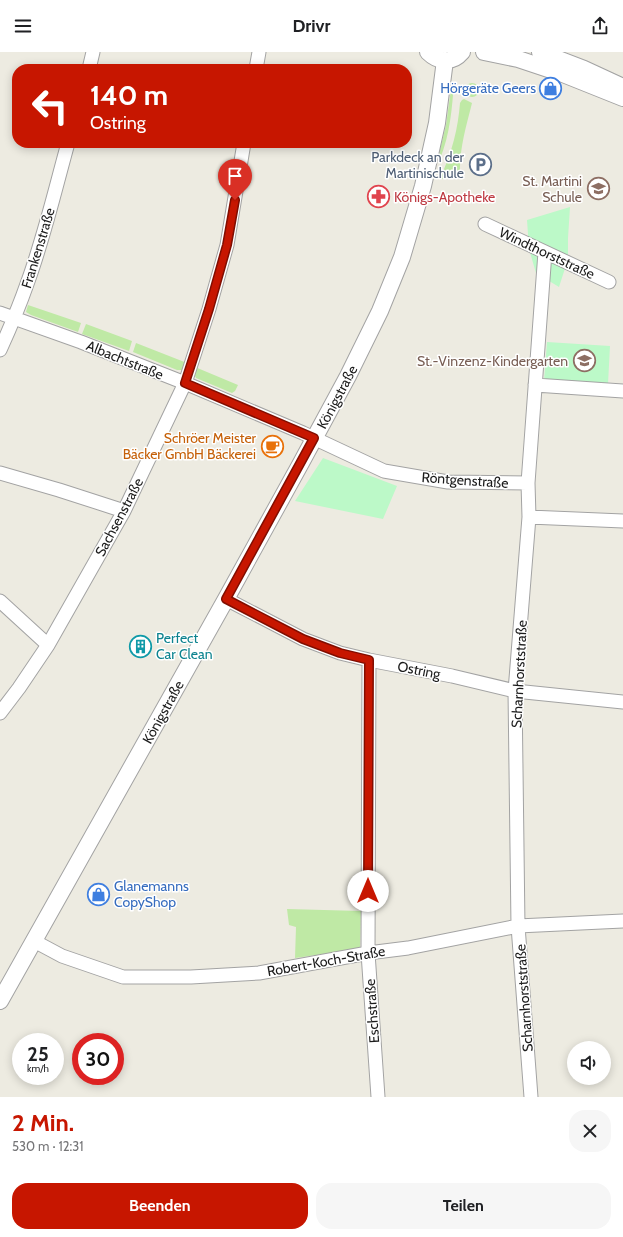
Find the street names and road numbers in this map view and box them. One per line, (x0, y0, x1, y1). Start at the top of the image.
street label: Frankenstraße (17, 206, 59, 290)
street label: Windthorststraße (496, 223, 598, 283)
street label: Albachtstraße (84, 336, 166, 384)
street label: Königstraße (313, 362, 361, 432)
street label: Röntgenstraße (421, 468, 509, 492)
street label: Sachsenstraße (91, 475, 147, 559)
street label: Scharnhorststraße (507, 620, 531, 728)
street label: Ostring (396, 657, 443, 683)
street label: Königstraße (138, 677, 188, 747)
street label: Robert-Koch-Straße (266, 942, 386, 980)
street label: Scharnhorststraße (511, 943, 537, 1053)
street label: Eschstraße (361, 978, 383, 1044)

